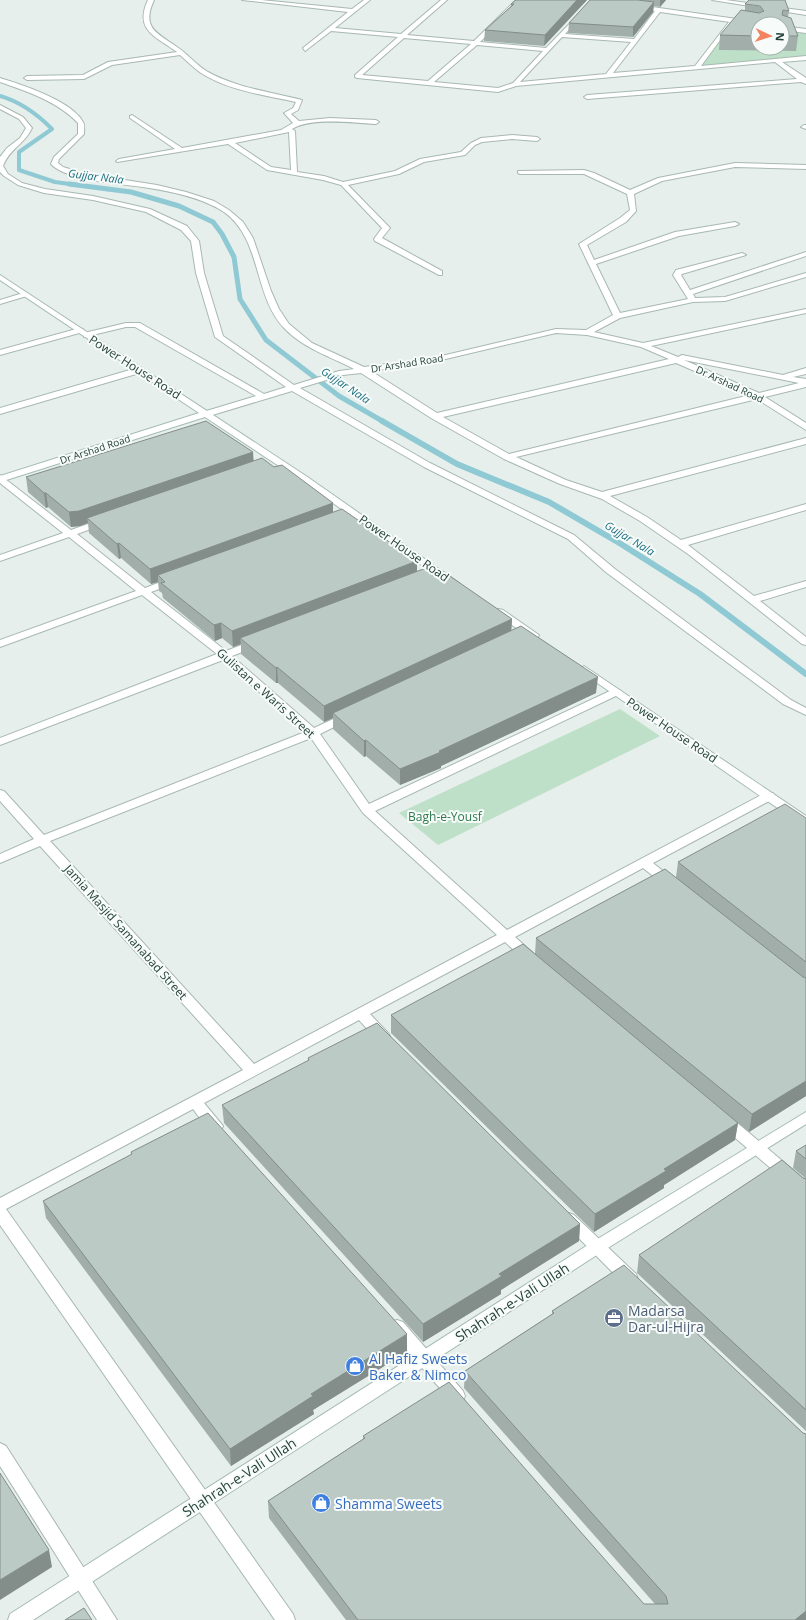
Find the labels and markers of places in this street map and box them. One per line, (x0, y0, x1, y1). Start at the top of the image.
place label: Madarsa Dar-ul-Hijra (628, 1301, 704, 1336)
office icon: Madarsa Dar-ul-Hijra (603, 1307, 625, 1329)
place label: Al Hafiz Sweets Baker & Nimco (369, 1349, 468, 1384)
shop icon: Al Hafiz Sweets Baker & Nimco (344, 1355, 366, 1377)
shop icon: Shamma Sweets (310, 1492, 332, 1514)
place label: Shamma Sweets (335, 1494, 443, 1513)

